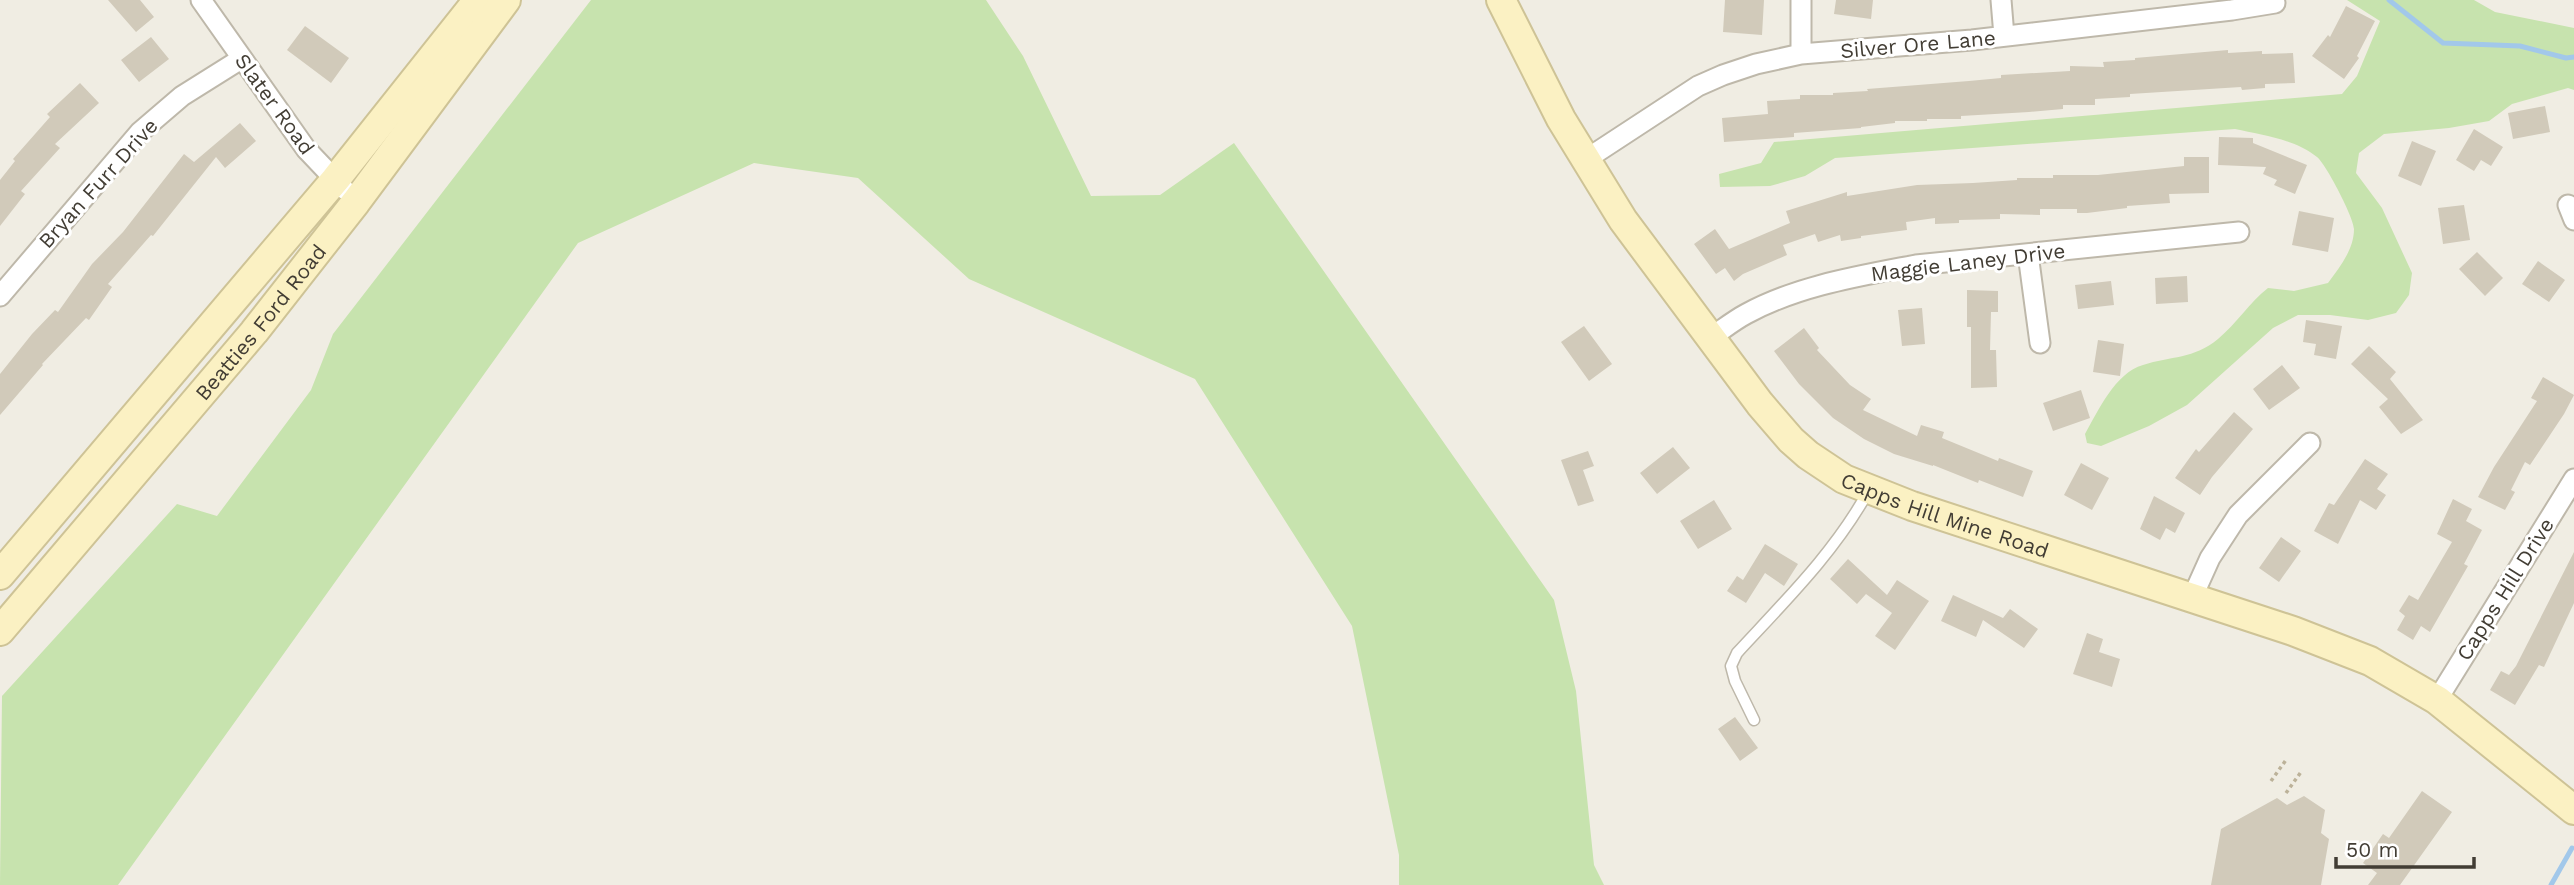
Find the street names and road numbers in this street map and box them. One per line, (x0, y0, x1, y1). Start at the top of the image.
street label: Silver Ore Lane (1839, 25, 1997, 63)
street label: Slater Road (230, 49, 320, 159)
street label: Bryan Furr Drive (33, 113, 163, 253)
street label: Maggie Laney Drive (1869, 238, 2067, 286)
street label: Beatties Ford Road (189, 239, 331, 405)
street label: Capps Hill Mine Road (1838, 467, 2052, 563)
street label: Capps Hill Drive (2451, 513, 2559, 665)

